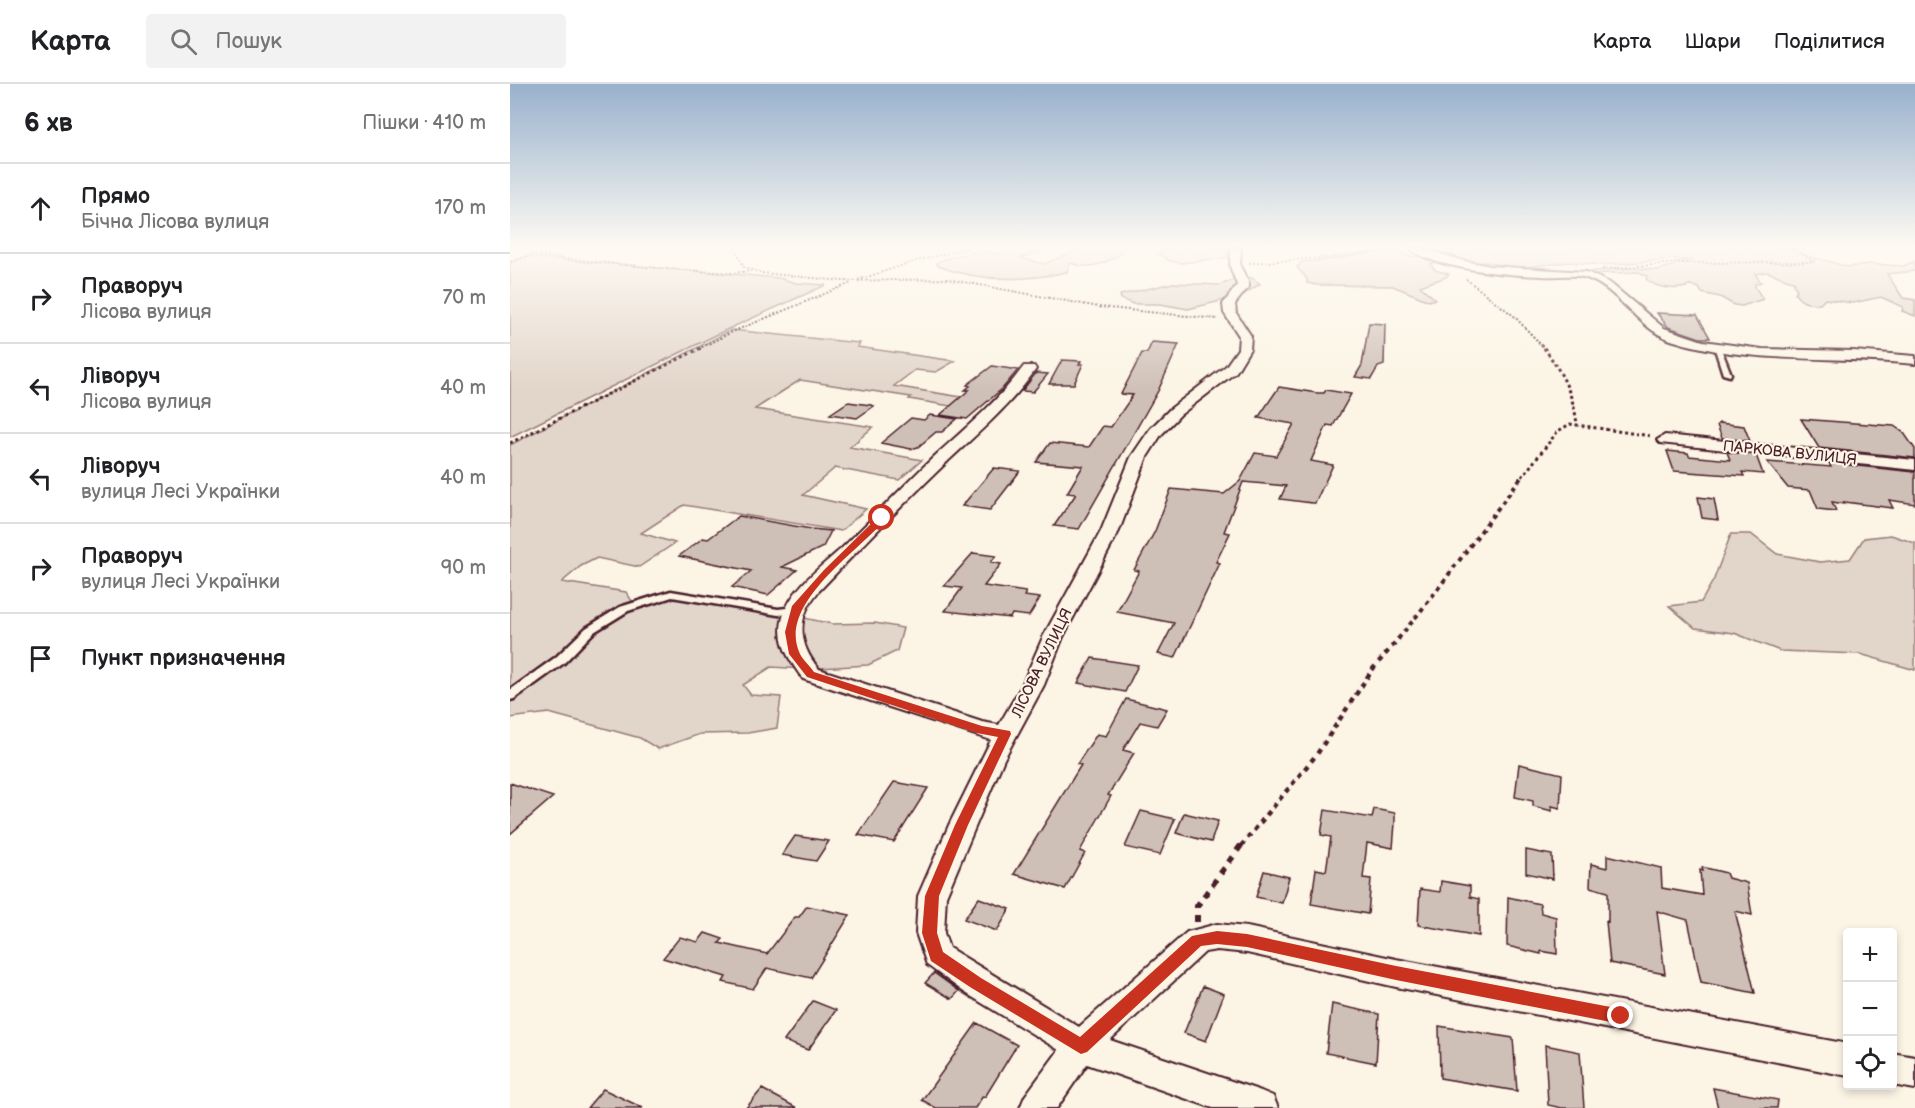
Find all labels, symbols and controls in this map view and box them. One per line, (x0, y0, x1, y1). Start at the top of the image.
search box (146, 14, 566, 68)
text: Карта (30, 25, 110, 58)
icon: search (167, 25, 200, 58)
text: Пошук (215, 28, 282, 55)
text: Карта (1592, 29, 1652, 54)
text: Шари (1685, 29, 1741, 54)
text: Поділитися (1774, 29, 1885, 54)
text: 6 хв (24, 108, 73, 139)
text: Пішки · 410 m (362, 111, 486, 135)
text: Прямо (81, 183, 150, 210)
icon: ahead (24, 192, 57, 225)
text: 170 m (435, 196, 486, 220)
text: Бічна Лісова вулиця (81, 210, 269, 234)
text: Праворуч (81, 273, 183, 300)
icon: right (24, 282, 57, 315)
text: 70 m (442, 286, 486, 310)
text: Лісова вулиця (81, 300, 212, 324)
text: Ліворуч (81, 363, 161, 390)
icon: left (24, 372, 57, 405)
text: 40 m (440, 376, 486, 400)
text: Лісова вулиця (81, 390, 212, 414)
street label: ПАРКОВА ВУЛИЦЯ (1722, 437, 1858, 469)
text: Ліворуч (81, 453, 161, 480)
icon: left (24, 462, 57, 495)
text: 40 m (440, 466, 486, 490)
text: вулиця Лесі Українки (81, 480, 280, 504)
route start (868, 504, 894, 530)
text: Праворуч (81, 543, 183, 570)
icon: right (24, 552, 57, 585)
text: 90 m (441, 556, 486, 580)
text: вулиця Лесі Українки (81, 570, 280, 594)
street label: ЛІСОВА ВУЛИЦЯ (1007, 605, 1077, 722)
icon: arrive (24, 642, 57, 675)
text: Пункт призначення (81, 645, 286, 672)
map controls (1843, 928, 1897, 1090)
button: + (1843, 928, 1897, 982)
button: − (1843, 982, 1897, 1036)
route end (1607, 1002, 1633, 1028)
button: locate (1843, 1036, 1897, 1090)

